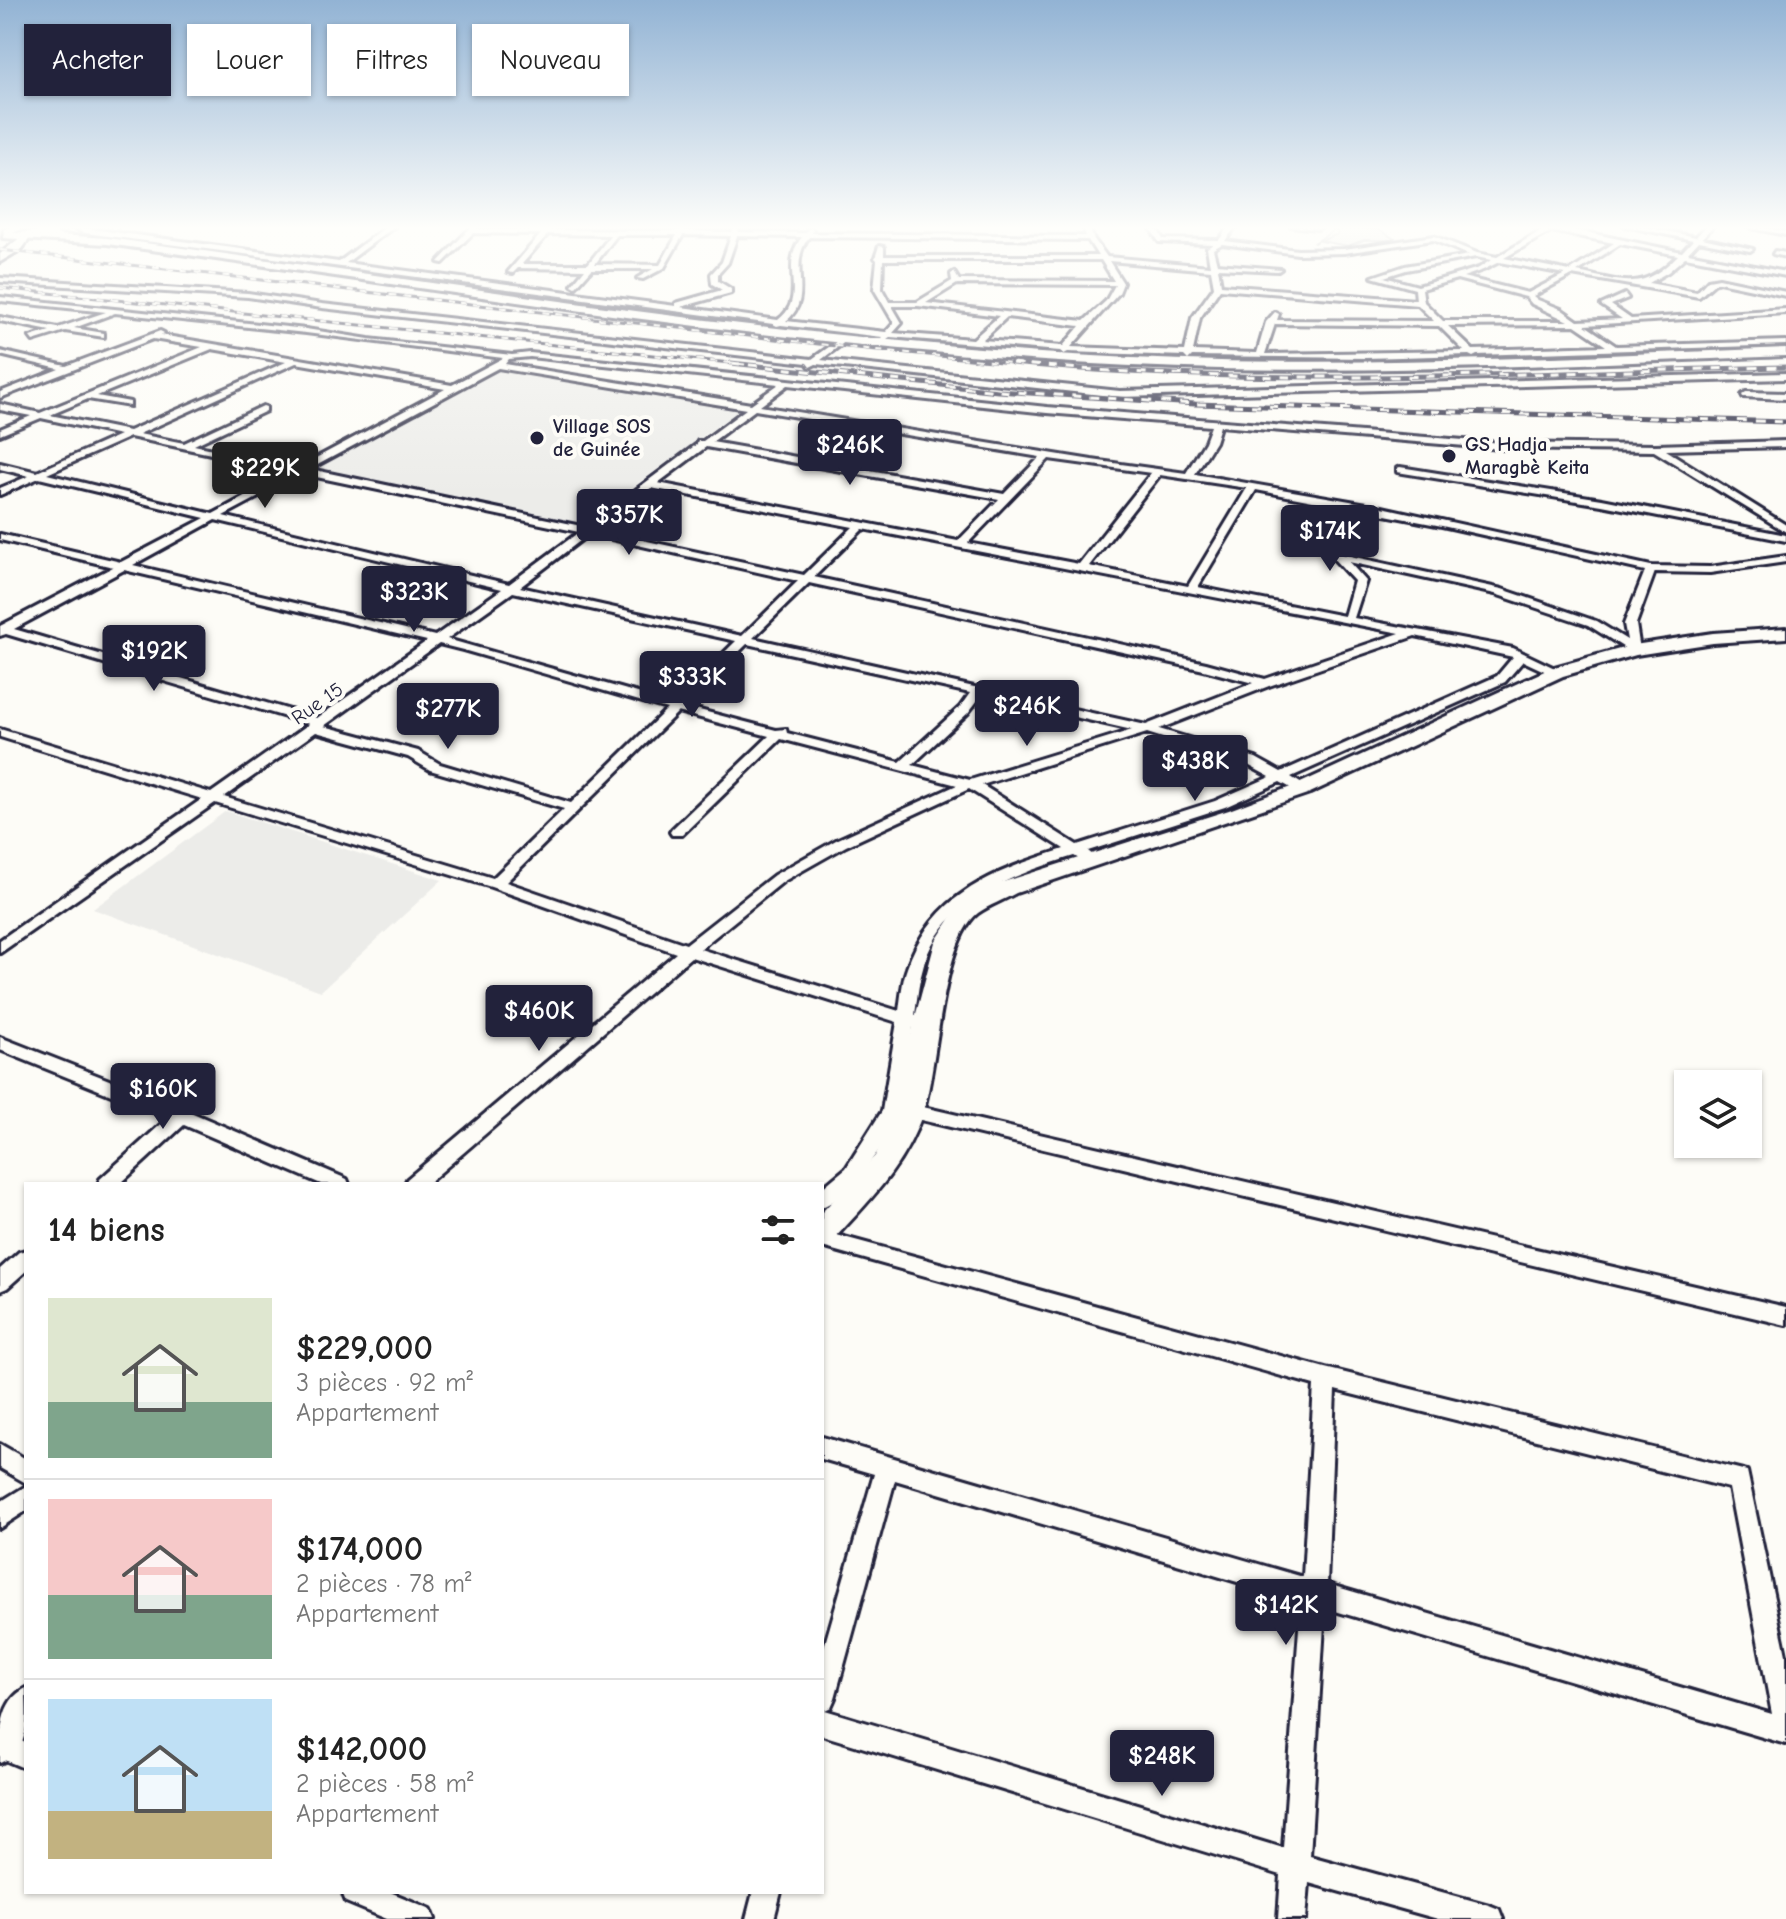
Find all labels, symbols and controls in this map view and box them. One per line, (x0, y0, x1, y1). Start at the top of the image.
chip: Acheter (24, 24, 171, 96)
chip: Louer (187, 24, 311, 96)
chip: Filtres (327, 24, 456, 96)
chip: Nouveau (472, 24, 629, 96)
place label: Village SOS de Guinée (553, 415, 651, 461)
pin: $246K (794, 419, 906, 487)
marker: Village SOS de Guinée (528, 429, 546, 447)
text: $246K (816, 430, 884, 460)
place label: GS Hadja Maragbè Keita (1465, 433, 1589, 479)
pin: $229K (209, 442, 321, 510)
marker: GS Hadja Maragbè Keita (1440, 447, 1458, 465)
text: $229K (230, 453, 300, 483)
pin: $357K (573, 489, 685, 557)
text: $357K (595, 500, 663, 530)
pin: $174K (1274, 505, 1386, 573)
text: $174K (1299, 516, 1361, 546)
pin: $323K (358, 566, 470, 634)
text: $323K (380, 577, 448, 607)
pin: $192K (98, 625, 210, 693)
text: $192K (120, 636, 188, 666)
pin: $333K (636, 651, 748, 719)
text: $333K (658, 662, 726, 692)
street label: Rue 15 (287, 677, 347, 729)
pin: $246K (971, 680, 1083, 748)
pin: $277K (392, 683, 504, 751)
text: $246K (993, 691, 1061, 721)
text: $277K (415, 694, 481, 724)
pin: $438K (1139, 735, 1251, 803)
text: $438K (1161, 746, 1229, 776)
pin: $460K (483, 985, 595, 1053)
text: $460K (504, 996, 574, 1026)
pin: $160K (107, 1063, 219, 1131)
map controls (1674, 1070, 1762, 1158)
button: layers (1674, 1070, 1762, 1158)
text: $160K (129, 1074, 197, 1104)
icon: filters (756, 1208, 800, 1252)
text: 14 biens (48, 1210, 165, 1250)
text: $229,000 (296, 1328, 433, 1368)
icon: home (112, 1330, 208, 1426)
text: 3 pièces · 92 m² (296, 1368, 473, 1398)
text: Appartement (296, 1398, 439, 1428)
text: $174,000 (296, 1529, 423, 1569)
icon: home (112, 1531, 208, 1627)
text: 2 pièces · 78 m² (296, 1569, 472, 1599)
pin: $142K (1230, 1579, 1342, 1647)
text: $142K (1253, 1590, 1319, 1620)
text: Appartement (296, 1599, 439, 1629)
text: $142,000 (296, 1729, 427, 1769)
pin: $248K (1106, 1730, 1218, 1798)
icon: home (112, 1731, 208, 1827)
text: $248K (1128, 1741, 1196, 1771)
text: 2 pièces · 58 m² (296, 1769, 473, 1799)
text: Appartement (296, 1799, 439, 1829)

